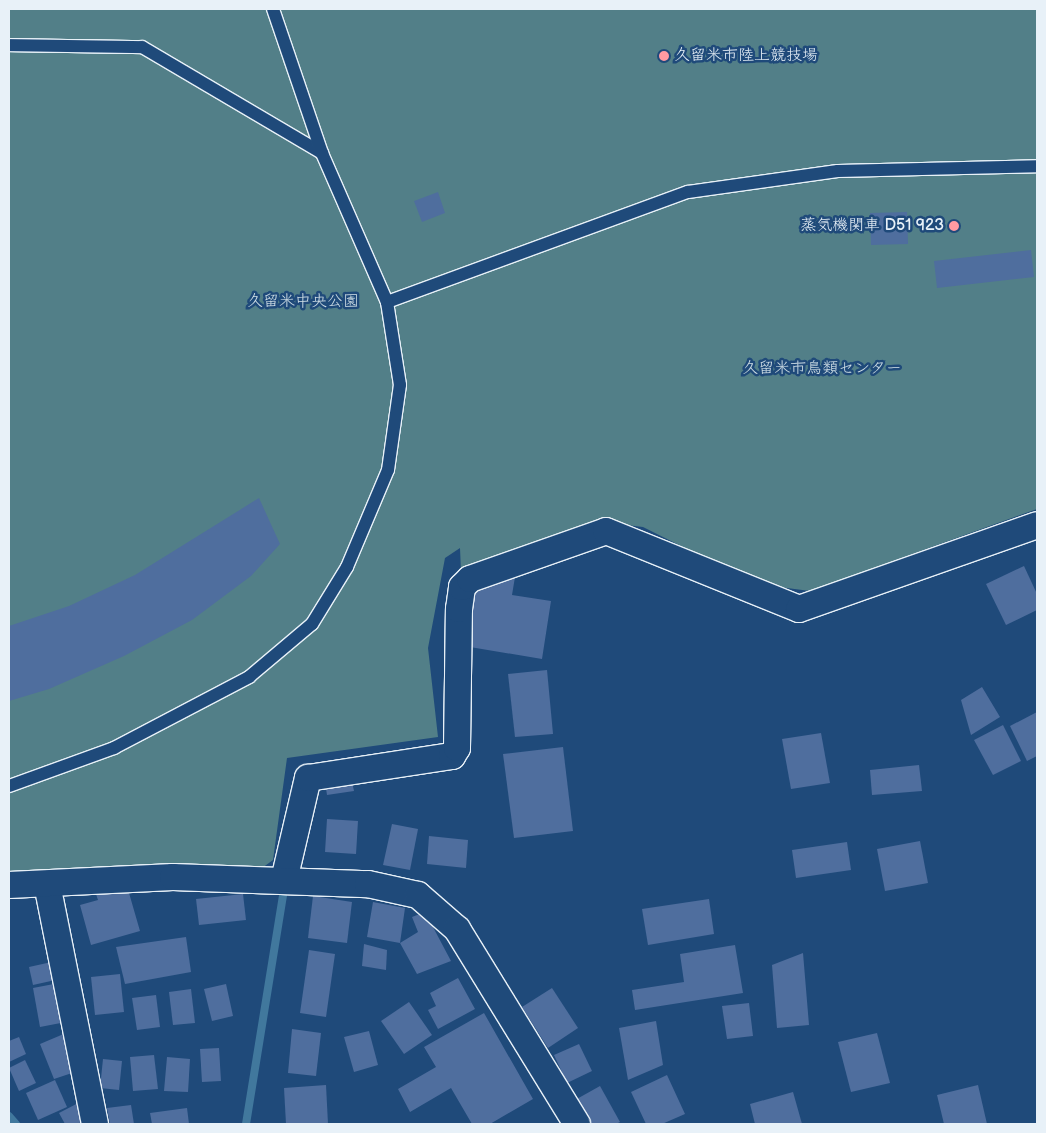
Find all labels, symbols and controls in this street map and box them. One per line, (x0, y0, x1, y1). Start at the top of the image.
place label: 久留米市陸上競技場 (674, 46, 818, 66)
marker: 久留米市陸上競技場 (658, 50, 670, 62)
place label: 蒸気機関車 D51 923 (800, 216, 944, 236)
marker: 蒸気機関車 D51 923 (948, 220, 960, 232)
park label: 久留米中央公園 (247, 292, 359, 312)
park label: 久留米市鳥類センター (742, 359, 902, 379)

